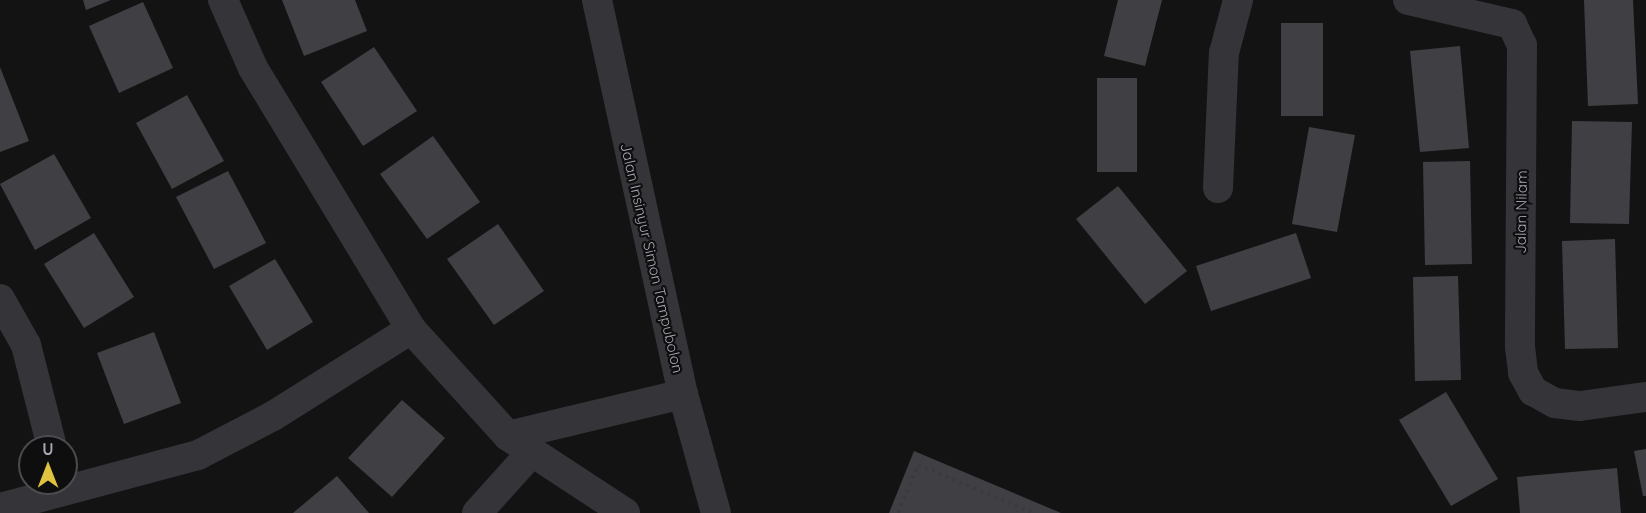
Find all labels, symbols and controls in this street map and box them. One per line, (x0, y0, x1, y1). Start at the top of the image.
street label: Jalan Insinyur Simon Tampubolon (617, 141, 687, 375)
street label: Jalan Nilam (1511, 170, 1531, 254)
north arrow (18, 435, 78, 495)
text: U (42, 439, 54, 459)

